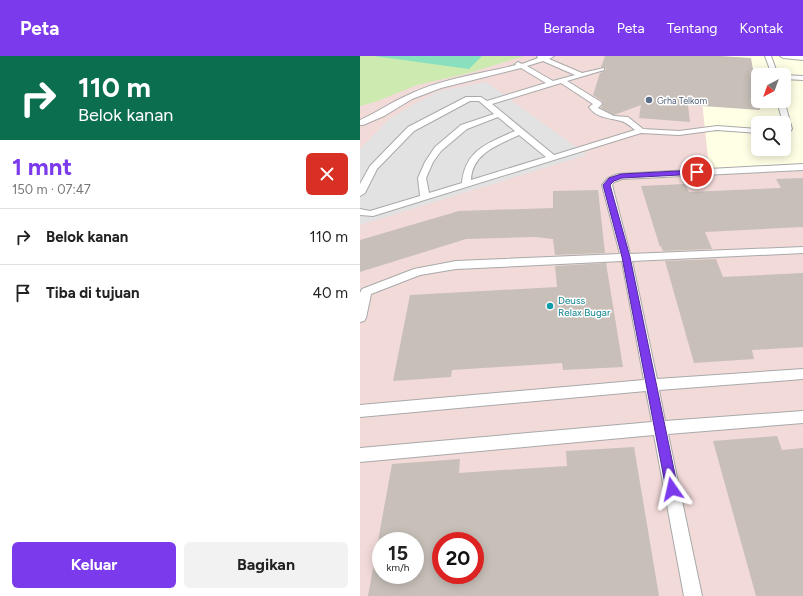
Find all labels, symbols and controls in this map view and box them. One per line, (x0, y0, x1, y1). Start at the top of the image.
text: Peta (20, 17, 59, 40)
text: Beranda (543, 20, 595, 37)
text: Peta (617, 20, 645, 37)
text: Tentang (667, 20, 717, 37)
text: Kontak (739, 20, 783, 37)
north arrow (751, 68, 791, 108)
map controls (751, 68, 791, 156)
text: 110 m (78, 70, 151, 104)
icon: right (12, 72, 64, 124)
marker: Grha Telkom (644, 95, 654, 105)
place label: Grha Telkom (657, 95, 708, 106)
text: Belok kanan (78, 104, 173, 126)
button: search (751, 116, 791, 156)
text: 1 mnt (12, 152, 72, 181)
button: close (306, 153, 348, 195)
pin (680, 155, 714, 189)
icon: arrive (686, 161, 708, 183)
text: 150 m · 07:47 (12, 182, 91, 197)
icon: right (12, 226, 34, 248)
text: Belok kanan (46, 228, 128, 246)
text: 110 m (310, 228, 348, 246)
icon: arrive (12, 282, 34, 304)
text: Tiba di tujuan (46, 284, 140, 302)
text: 40 m (313, 284, 348, 302)
place label: Deuss Relax Bugar (558, 294, 611, 319)
marker: Deuss Relax Bugar (545, 301, 555, 311)
position arrow (651, 468, 693, 510)
speed limit sign: 20 (432, 532, 484, 584)
text: 15 (388, 541, 408, 565)
button: Keluar (12, 542, 176, 588)
button: Bagikan (184, 542, 348, 588)
text: km/h (387, 561, 409, 574)

